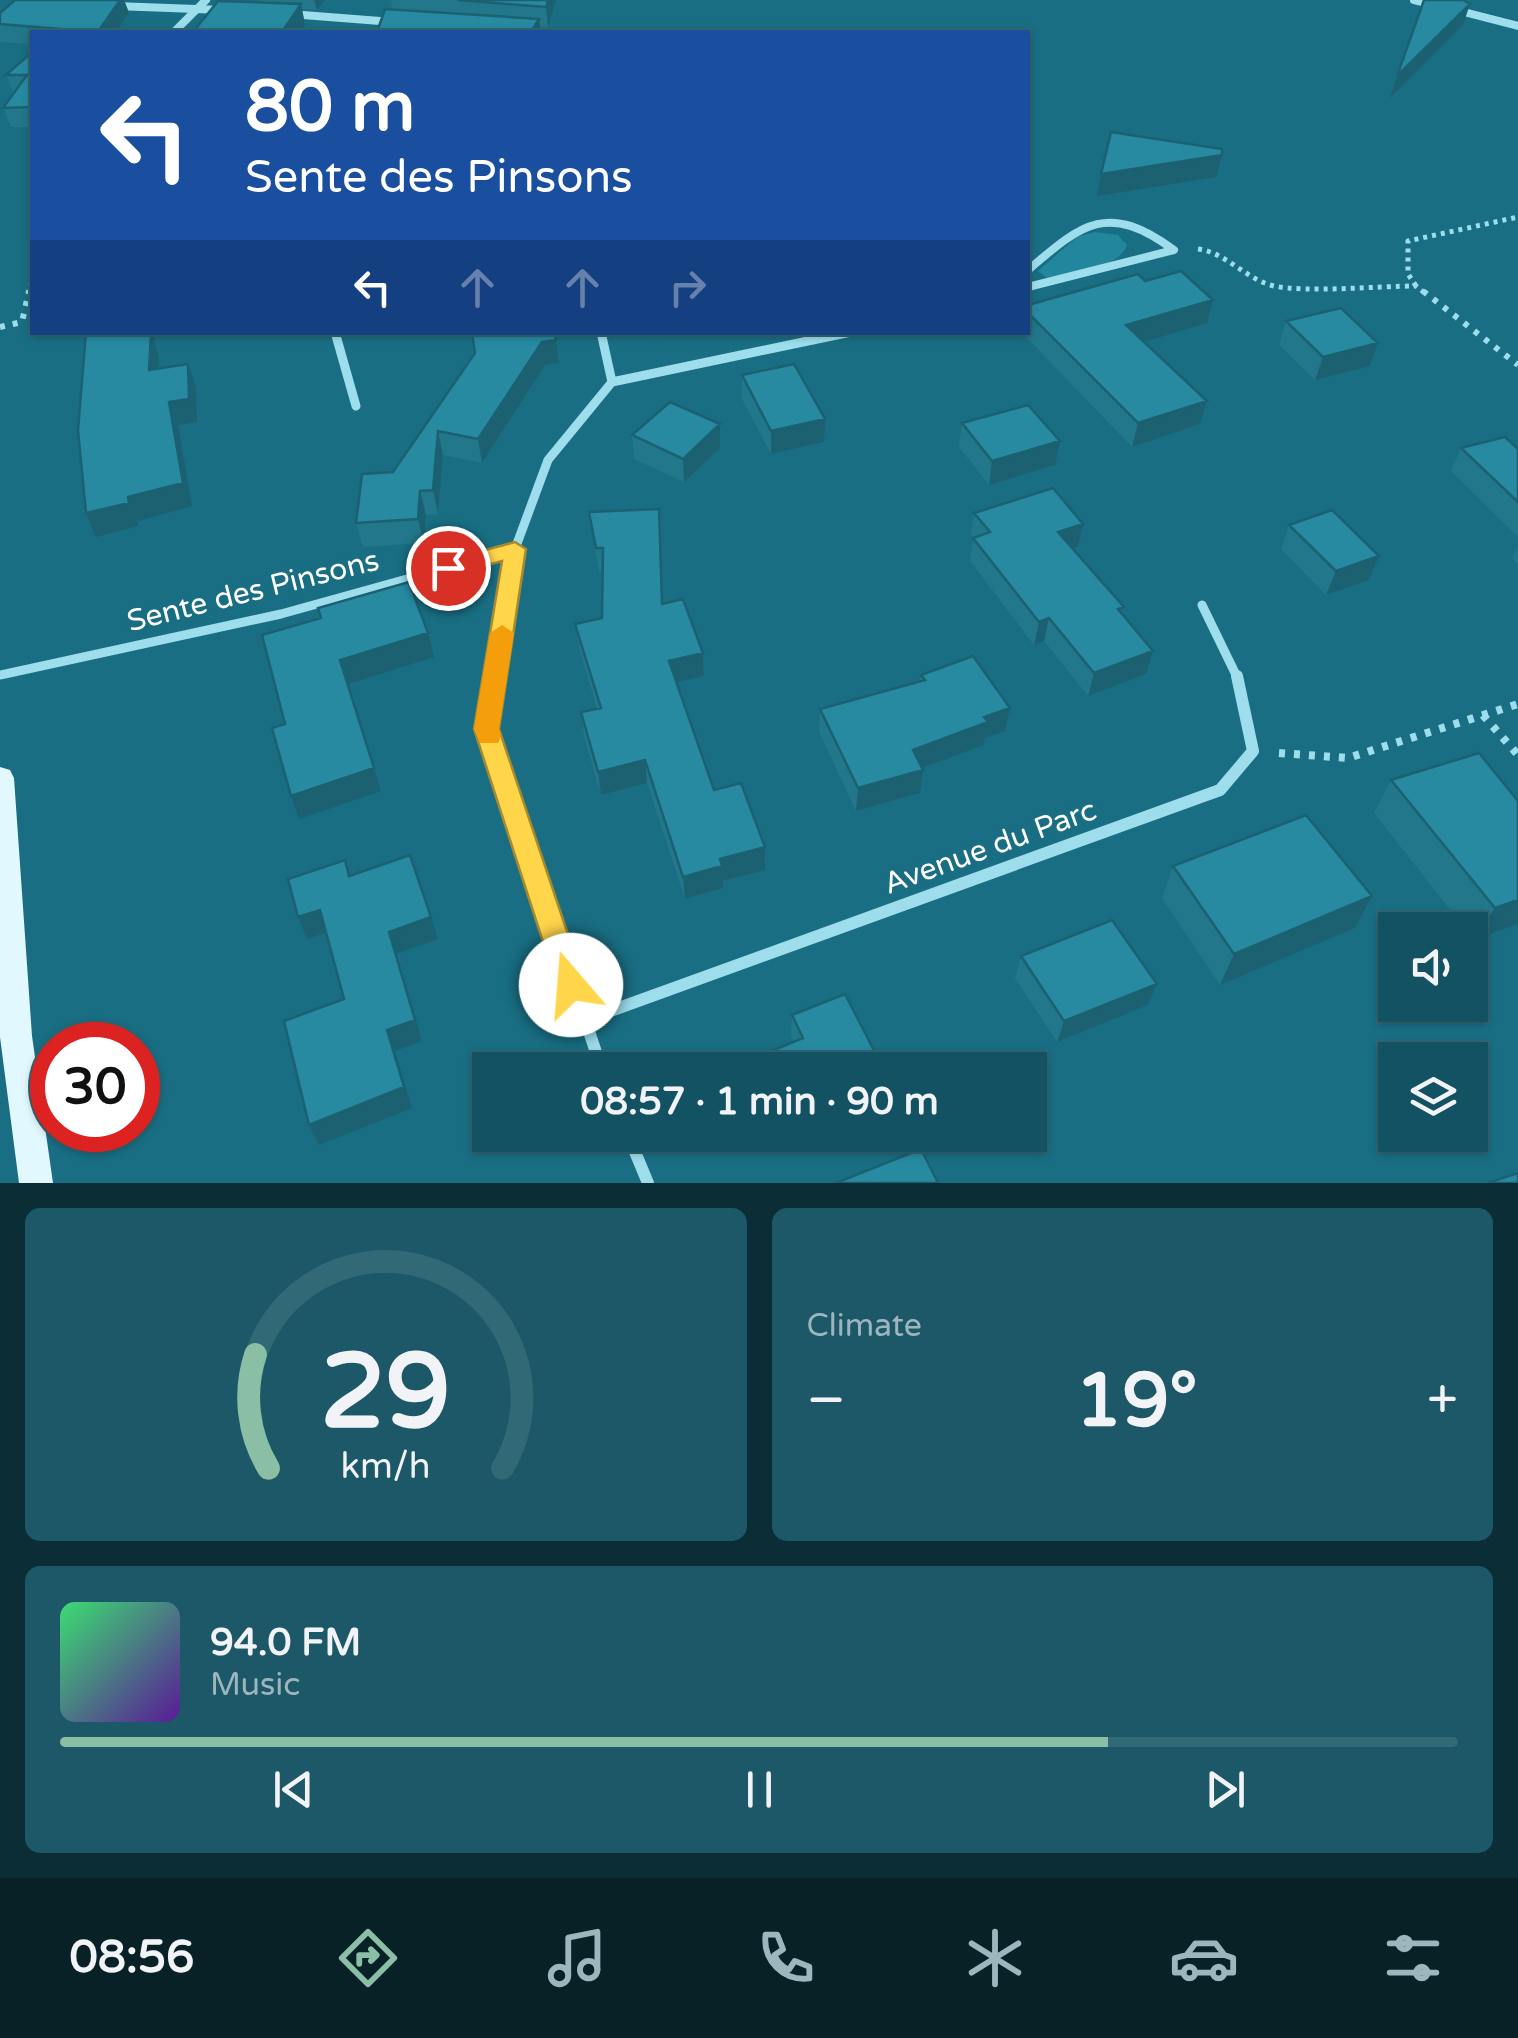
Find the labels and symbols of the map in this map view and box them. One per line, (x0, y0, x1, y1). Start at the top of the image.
pin (406, 526, 491, 611)
street label: Sente des Pinsons (123, 542, 383, 640)
street label: Avenue du Parc (879, 791, 1101, 903)
position arrow (519, 933, 623, 1037)
speed limit sign: 30 (30, 1022, 160, 1152)

